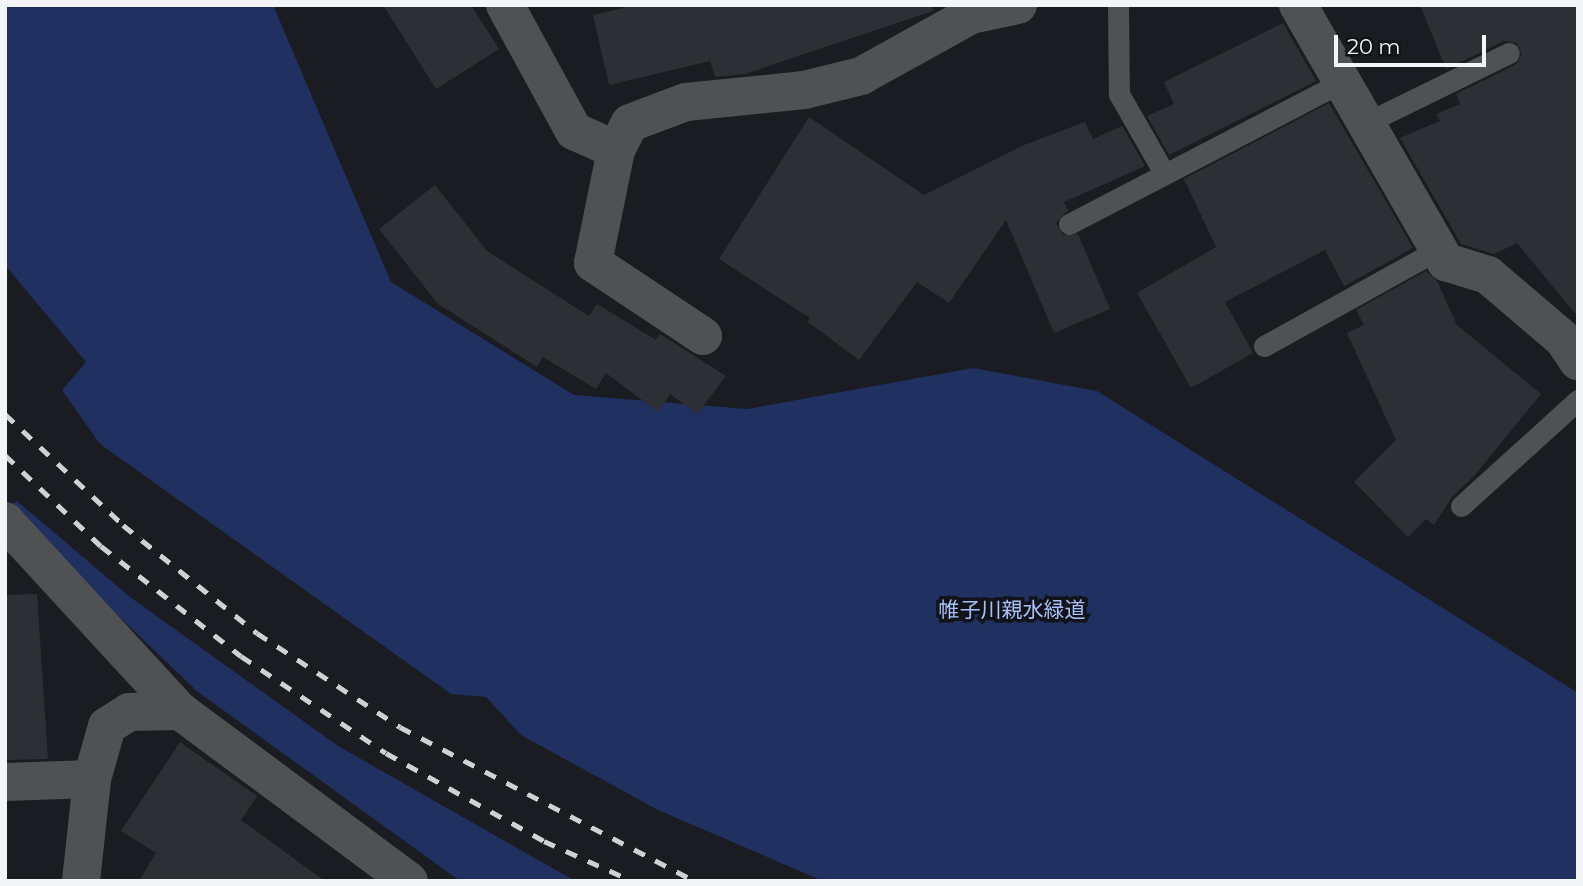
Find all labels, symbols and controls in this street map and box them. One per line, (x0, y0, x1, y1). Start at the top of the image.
scale bar (1338, 21, 1490, 65)
text: 20 m (1347, 34, 1401, 59)
park label: 帷子川親水緑道 (939, 597, 1085, 623)

